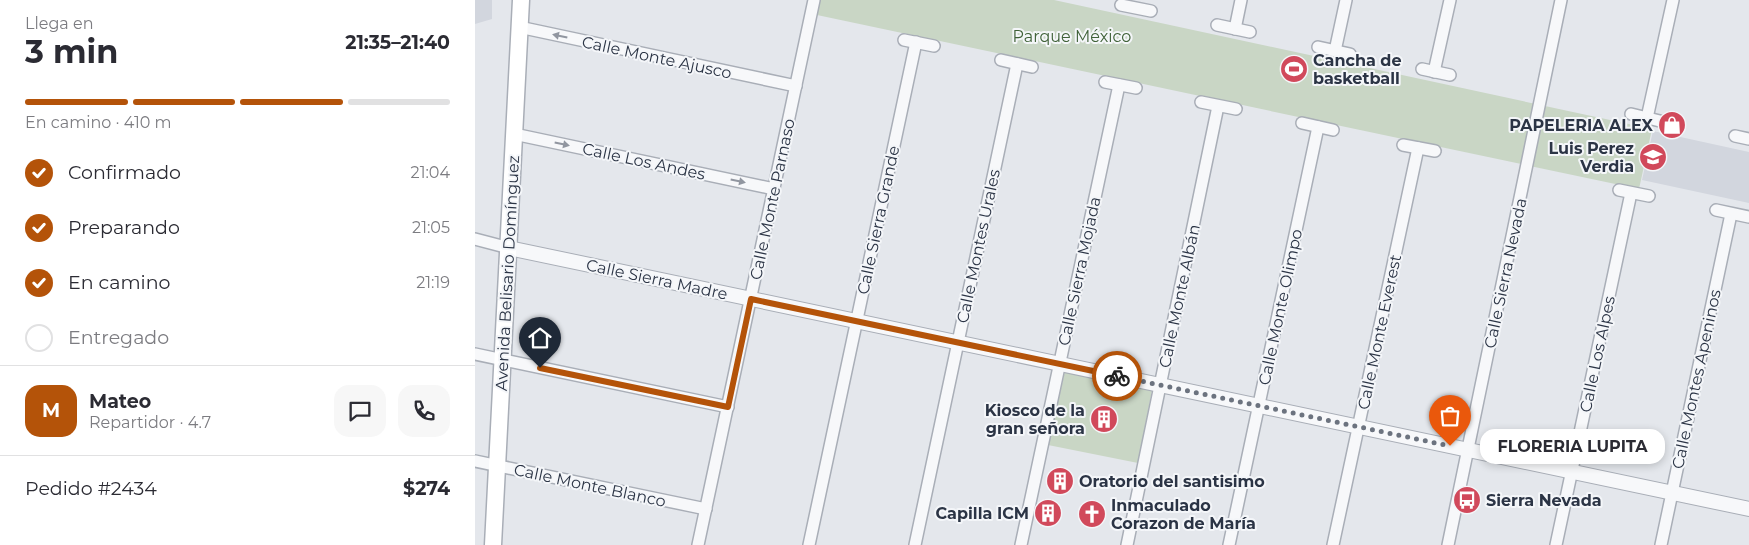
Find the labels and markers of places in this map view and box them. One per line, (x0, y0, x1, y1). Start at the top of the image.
place label: Cancha de basketball (1313, 51, 1402, 88)
sports icon: Cancha de basketball (1279, 54, 1309, 84)
shop icon: PAPELERIA ALEX (1657, 110, 1687, 140)
place label: PAPELERIA ALEX (1509, 116, 1654, 135)
place label: Luis Perez Verdia (1548, 139, 1634, 176)
school or university icon: Luis Perez Verdia (1638, 142, 1668, 172)
pin (519, 317, 561, 368)
pin (1429, 395, 1471, 446)
place label: Kiosco de la gran señora (985, 401, 1085, 438)
building icon: Kiosco de la gran señora (1089, 404, 1119, 434)
callout: FLORERIA LUPITA (1480, 428, 1665, 464)
building icon: Oratorio del santisimo (1045, 466, 1075, 496)
place label: Oratorio del santisimo (1079, 472, 1265, 491)
bus stop icon: Sierra Nevada (1452, 485, 1482, 515)
place label: Sierra Nevada (1486, 491, 1602, 510)
place label: Inmaculado Corazon de María (1111, 496, 1256, 533)
building icon: Capilla ICM (1033, 498, 1063, 528)
church icon: Inmaculado Corazon de María (1077, 499, 1107, 529)
place label: Capilla ICM (936, 504, 1029, 523)

